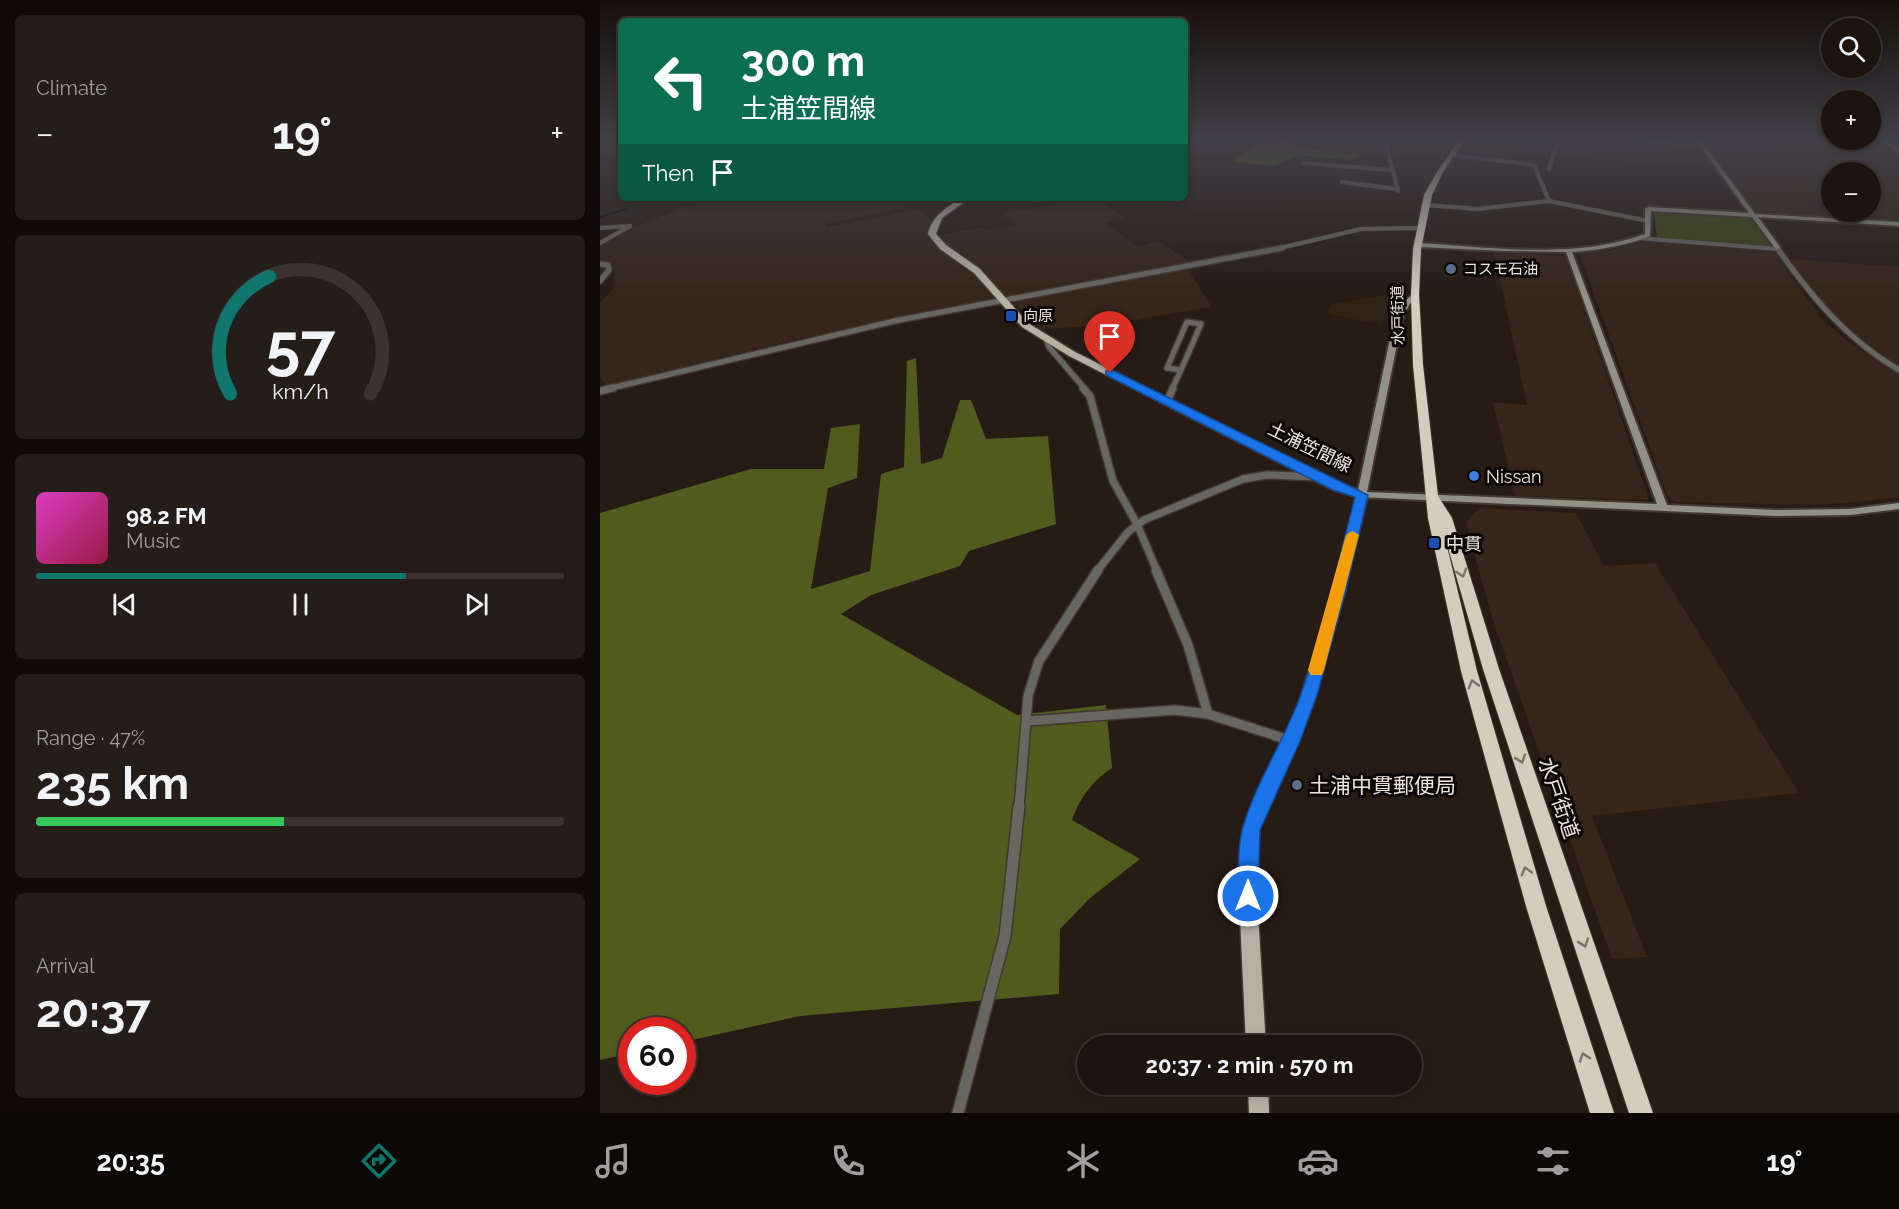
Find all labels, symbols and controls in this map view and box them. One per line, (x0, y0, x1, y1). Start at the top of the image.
map controls (1821, 18, 1881, 222)
button: search (1821, 18, 1881, 78)
text: 300 m (741, 37, 865, 86)
icon: left (642, 42, 720, 120)
text: Climate (36, 76, 107, 100)
button: + (1821, 90, 1881, 150)
text: 土浦笠間線 (741, 93, 876, 124)
text: 19° (272, 107, 332, 160)
text: − (36, 114, 54, 153)
text: + (550, 114, 564, 153)
icon: arrive (706, 156, 739, 189)
text: Then (642, 160, 694, 186)
button: − (1821, 162, 1881, 222)
place label: コスモ石油 (1463, 260, 1538, 278)
marker: コスモ石油 (1444, 262, 1458, 276)
street label: 水戸街道 (1388, 285, 1408, 345)
place label: 向原 (1023, 307, 1053, 325)
text: 57 (265, 309, 336, 383)
marker: 向原 (1004, 309, 1018, 323)
pin (1084, 311, 1135, 373)
icon: arrive (1093, 320, 1126, 353)
text: km/h (272, 379, 328, 404)
street label: 土浦笠間線 (1265, 418, 1355, 476)
place label: Nissan (1486, 466, 1542, 487)
marker: Nissan (1467, 469, 1481, 483)
text: 98.2 FM (126, 503, 207, 529)
text: Music (126, 529, 180, 553)
place label: 中貫 (1446, 533, 1482, 554)
marker: 中貫 (1427, 536, 1441, 550)
one-way arrow (1455, 567, 1467, 578)
icon: previous (108, 588, 141, 621)
icon: pause (284, 588, 317, 621)
icon: next (460, 588, 493, 621)
one-way arrow (1468, 679, 1480, 689)
text: Range · 47% (36, 726, 145, 750)
one-way arrow (1514, 753, 1527, 764)
street label: 水戸街道 (1534, 754, 1584, 842)
text: 235 km (36, 757, 189, 810)
place label: 土浦中貫郵便局 (1309, 773, 1456, 798)
marker: 土浦中貫郵便局 (1290, 778, 1304, 792)
position arrow (1216, 864, 1280, 928)
one-way arrow (1521, 866, 1533, 877)
one-way arrow (1577, 937, 1589, 948)
text: Arrival (36, 954, 95, 978)
text: 20:37 (36, 985, 150, 1038)
speed limit sign: 60 (618, 1017, 696, 1095)
text: 20:37 · 2 min · 570 m (1146, 1052, 1353, 1078)
one-way arrow (1579, 1052, 1592, 1063)
icon: directions (358, 1140, 400, 1182)
icon: music (592, 1140, 634, 1182)
icon: phone (827, 1140, 869, 1182)
icon: climate (1062, 1140, 1104, 1182)
icon: car (1297, 1140, 1339, 1182)
icon: filters (1532, 1140, 1574, 1182)
text: 20:35 (96, 1146, 165, 1177)
text: 19° (1766, 1146, 1803, 1177)

